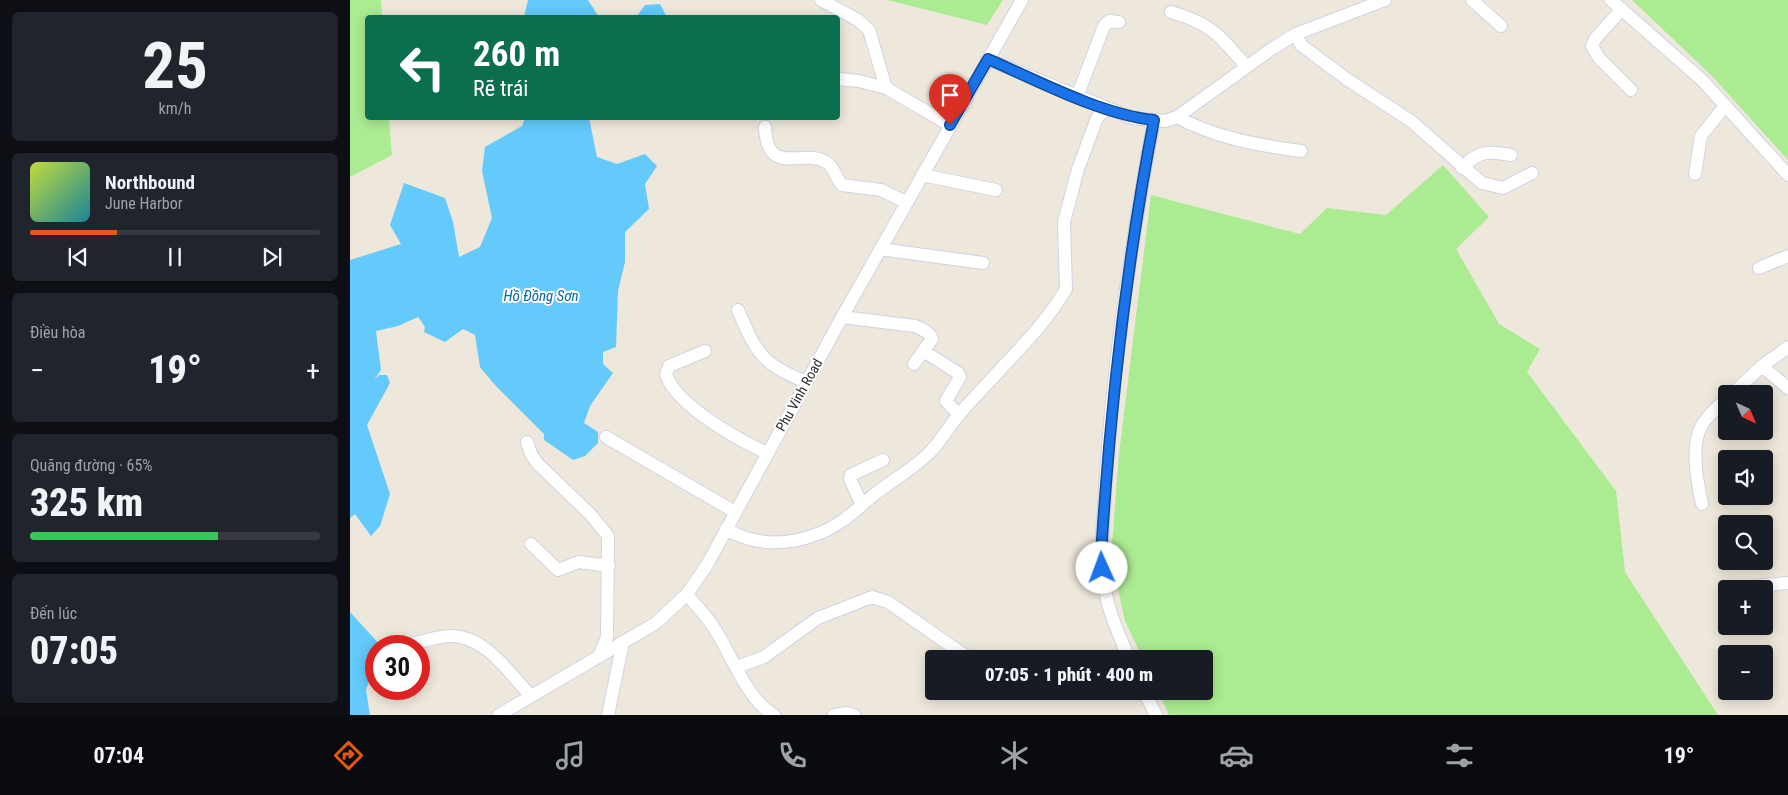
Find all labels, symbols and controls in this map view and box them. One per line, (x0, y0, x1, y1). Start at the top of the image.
text: 25 (142, 28, 208, 104)
text: 260 m (473, 34, 560, 75)
icon: left (390, 35, 455, 100)
pin (929, 74, 971, 125)
text: Rẽ trái (473, 76, 528, 101)
icon: arrive (936, 81, 964, 109)
text: km/h (159, 99, 191, 118)
text: Northbound (105, 171, 195, 194)
text: June Harbor (105, 194, 183, 213)
icon: previous (64, 243, 92, 271)
icon: pause (161, 243, 189, 271)
icon: next (258, 243, 286, 271)
water label: Hồ Đồng Sơn (503, 287, 579, 305)
text: Điều hòa (30, 323, 85, 342)
text: 19° (148, 348, 202, 392)
text: − (30, 354, 44, 387)
text: + (306, 354, 320, 387)
street label: Phu Vinh Road (773, 356, 825, 434)
north arrow (1718, 385, 1772, 440)
map controls (1718, 385, 1773, 700)
button: sound (1718, 450, 1773, 505)
text: Quãng đường · 65% (30, 456, 152, 475)
text: 325 km (30, 481, 143, 525)
button: search (1718, 515, 1773, 570)
position arrow (1075, 541, 1127, 593)
button: + (1718, 580, 1773, 635)
text: Đến lúc (30, 604, 77, 623)
text: 07:05 (30, 629, 118, 673)
speed limit sign: 30 (365, 635, 430, 700)
button: − (1718, 645, 1773, 700)
text: 07:05 · 1 phút · 400 m (985, 663, 1153, 686)
icon: directions (331, 738, 366, 773)
icon: music (553, 738, 588, 773)
icon: phone (775, 738, 810, 773)
icon: climate (997, 738, 1032, 773)
icon: car (1219, 738, 1254, 773)
icon: filters (1442, 738, 1477, 773)
text: 07:04 (94, 743, 144, 768)
text: 19° (1664, 743, 1694, 768)

